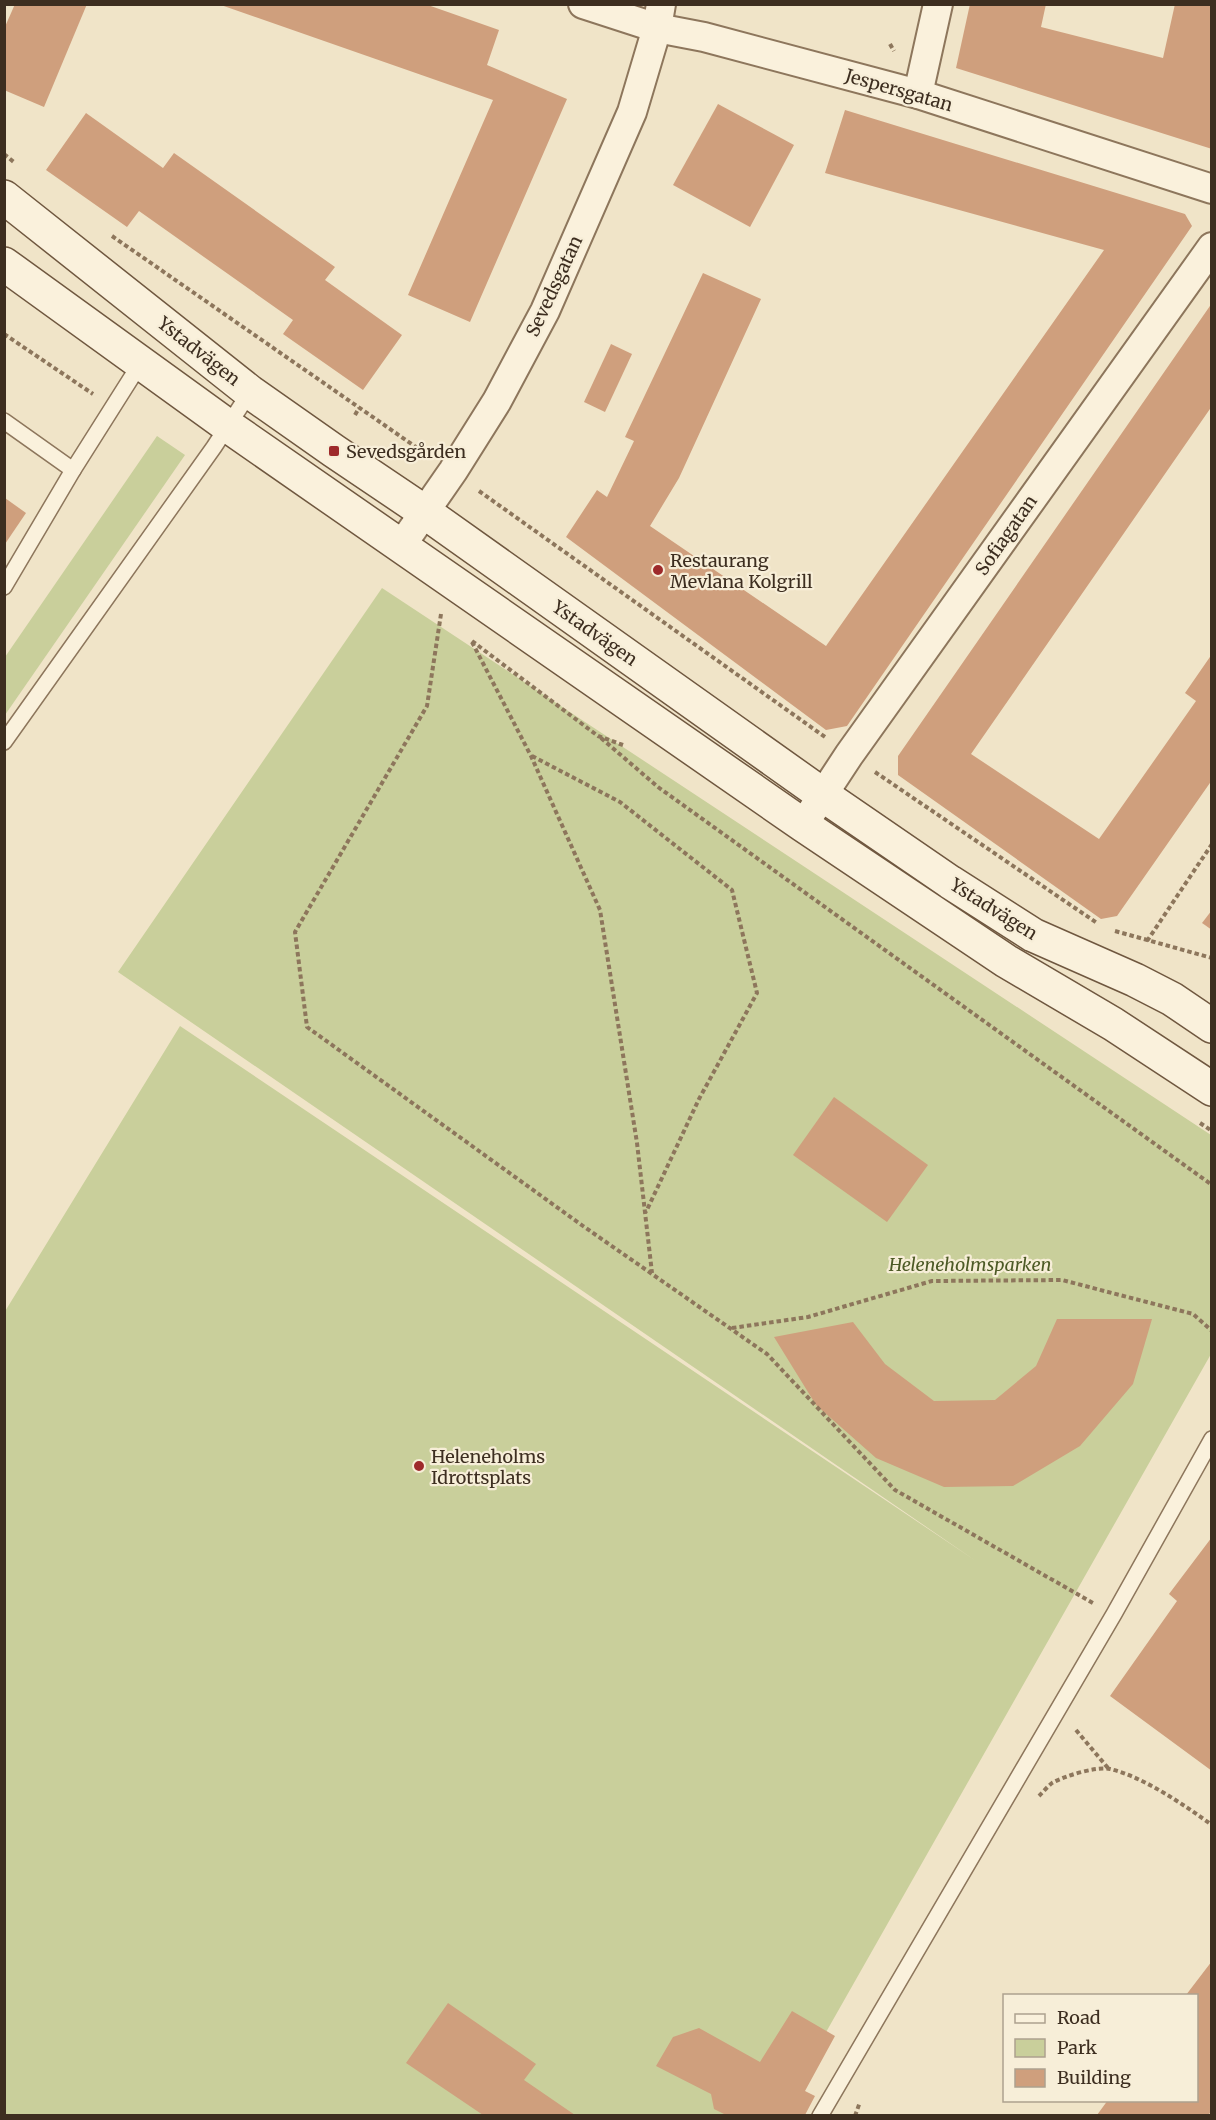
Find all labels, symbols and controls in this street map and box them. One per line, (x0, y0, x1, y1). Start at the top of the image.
street label: Jespersgatan (842, 63, 956, 116)
street label: Sevedsgatan (521, 232, 587, 340)
street label: Ystadvägen (152, 311, 245, 390)
place label: Sevedsgården (346, 440, 466, 463)
marker: Sevedsgården (327, 444, 341, 458)
street label: Sofiagatan (970, 490, 1042, 580)
place label: Restaurang Mevlana Kolgrill (670, 549, 813, 593)
marker: Restaurang Mevlana Kolgrill (651, 563, 665, 577)
street label: Ystadvägen (547, 595, 642, 671)
street label: Ystadvägen (945, 873, 1042, 945)
park label: Heleneholmsparken (888, 1253, 1051, 1276)
place label: Heleneholms Idrottsplats (431, 1445, 545, 1489)
marker: Heleneholms Idrottsplats (412, 1459, 426, 1473)
legend (1003, 1994, 1198, 2102)
text: Road (1057, 2006, 1101, 2029)
text: Park (1057, 2036, 1098, 2059)
text: Building (1057, 2066, 1131, 2089)

